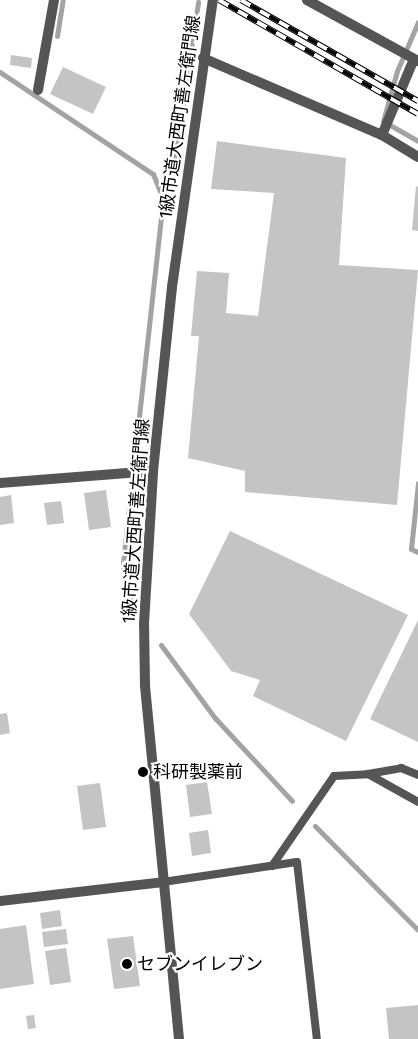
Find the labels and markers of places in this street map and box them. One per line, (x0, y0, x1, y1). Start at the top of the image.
place label: 科研製薬前 (153, 761, 243, 783)
marker: 科研製薬前 (137, 766, 149, 778)
place label: セブンイレブン (137, 953, 263, 975)
marker: セブンイレブン (121, 958, 133, 970)

